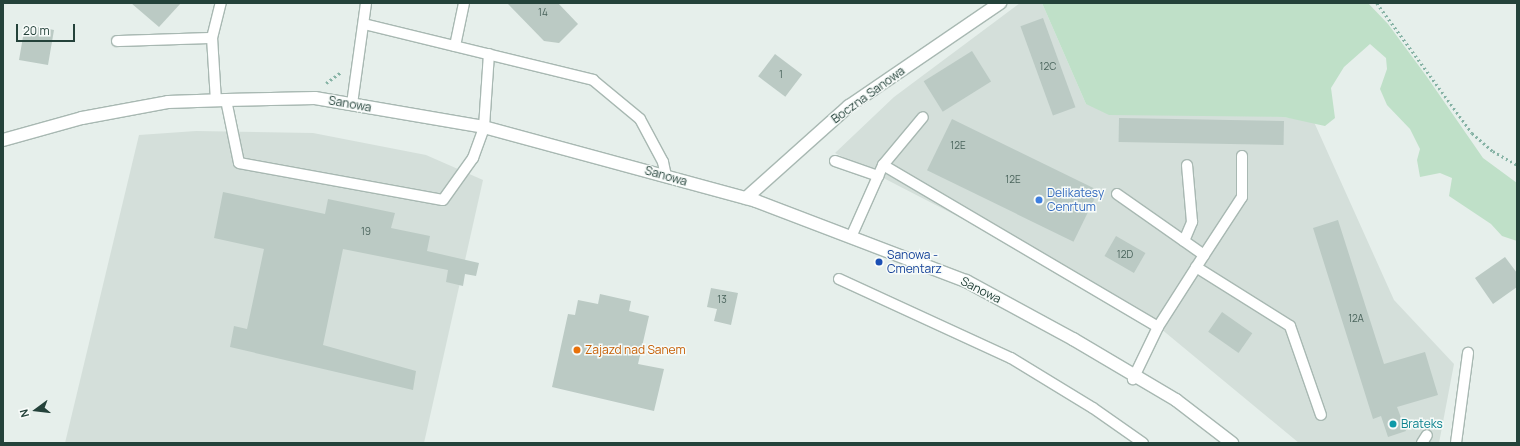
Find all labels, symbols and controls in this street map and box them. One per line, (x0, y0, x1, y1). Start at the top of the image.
house number: 14 (538, 7, 548, 19)
scale bar (18, 16, 77, 42)
text: 20 m (23, 22, 50, 39)
house number: 12C (1040, 61, 1056, 73)
street label: Boczna Sanowa (829, 64, 907, 126)
house number: 1 (779, 69, 783, 81)
street label: Sanowa (327, 93, 373, 115)
house number: 12E (950, 140, 966, 152)
street label: Sanowa (643, 163, 689, 189)
house number: 12E (1005, 174, 1021, 186)
place label: Delikatesy Cenrtum (1047, 186, 1104, 214)
marker: Delikatesy Cenrtum (1034, 195, 1044, 205)
house number: 19 (361, 226, 371, 238)
place label: Sanowa - Cmentarz (887, 248, 942, 276)
house number: 12D (1117, 249, 1133, 261)
marker: Sanowa - Cmentarz (874, 257, 884, 267)
street label: Sanowa (958, 274, 1004, 306)
house number: 13 (717, 294, 727, 306)
house number: 12A (1348, 313, 1364, 325)
place label: Zajazd nad Sanem (585, 343, 686, 357)
marker: Zajazd nad Sanem (572, 345, 582, 355)
north arrow (16, 390, 56, 430)
text: N (16, 407, 32, 419)
place label: Brateks (1401, 417, 1443, 431)
marker: Brateks (1388, 419, 1398, 429)

